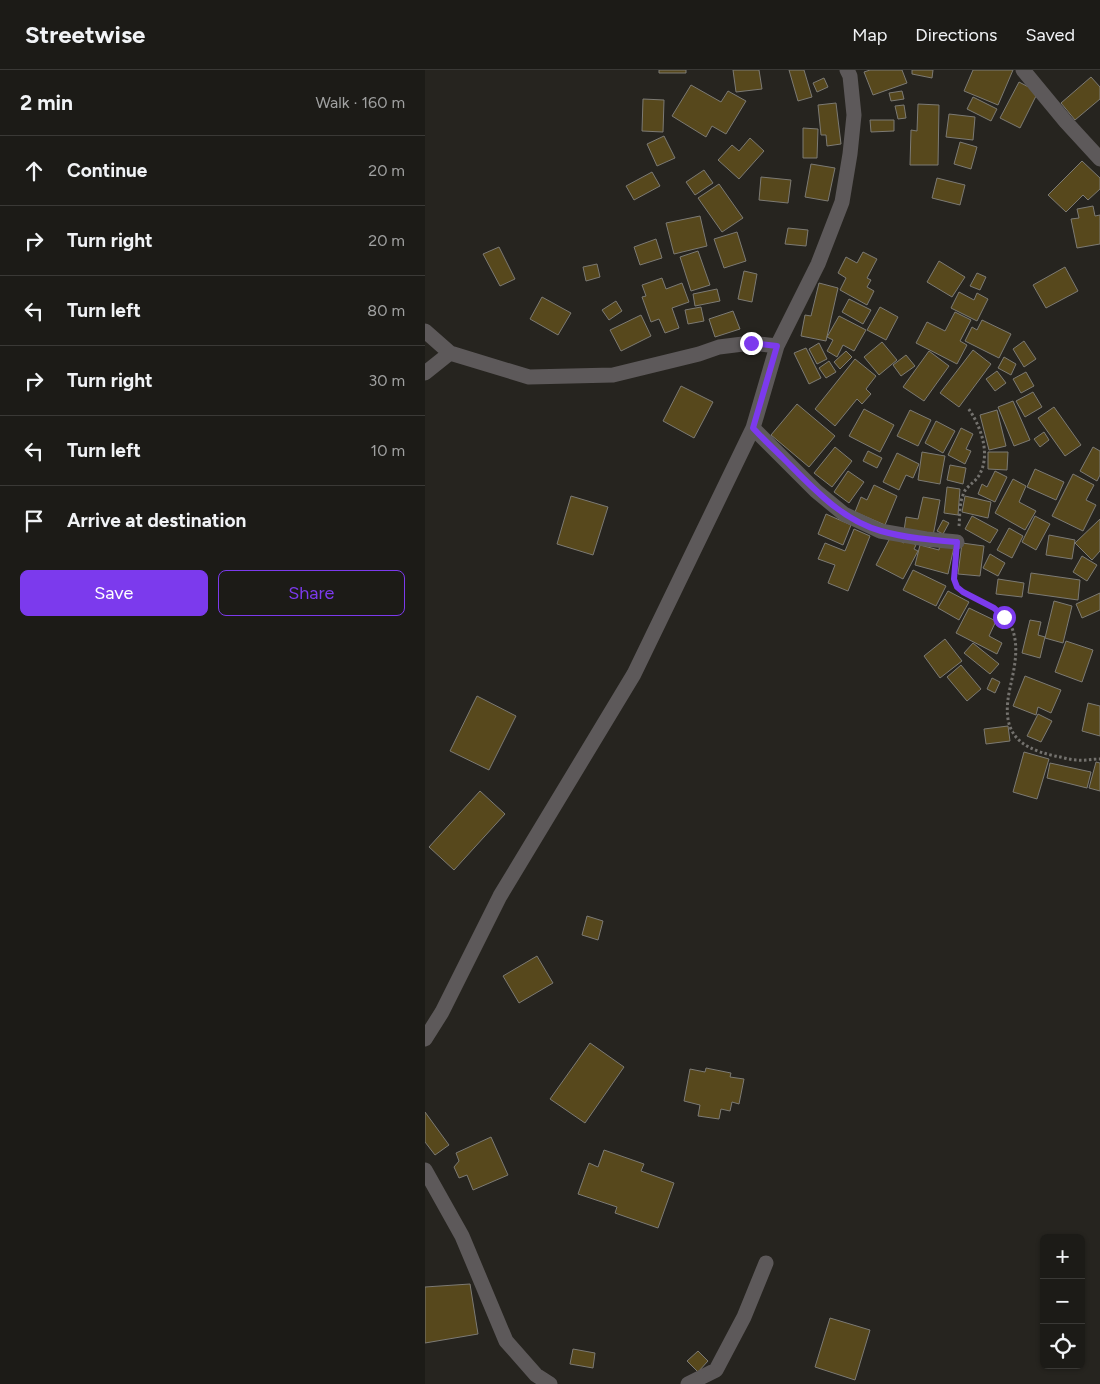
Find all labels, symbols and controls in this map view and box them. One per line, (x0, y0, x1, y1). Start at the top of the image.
text: Streetwise (25, 20, 145, 49)
text: Map (852, 24, 887, 46)
text: Directions (915, 24, 997, 46)
text: Saved (1025, 24, 1075, 46)
text: 2 min (20, 90, 73, 115)
text: Walk · 160 m (315, 93, 405, 112)
icon: ahead (20, 157, 48, 185)
text: Continue (67, 159, 147, 182)
text: 20 m (368, 161, 405, 180)
icon: right (20, 227, 48, 255)
text: Turn right (67, 229, 153, 252)
text: 20 m (368, 231, 405, 250)
icon: left (20, 297, 48, 325)
text: Turn left (67, 299, 141, 322)
text: 80 m (367, 301, 405, 320)
route end (740, 332, 763, 355)
icon: right (20, 367, 48, 395)
text: Turn right (67, 369, 153, 392)
text: 30 m (368, 371, 405, 390)
icon: left (20, 437, 48, 465)
text: Turn left (67, 439, 141, 462)
text: 10 m (371, 441, 405, 460)
icon: arrive (20, 507, 48, 535)
text: Arrive at destination (67, 509, 246, 532)
button: Save (20, 570, 208, 616)
button: Share (218, 570, 405, 616)
route start (993, 606, 1016, 629)
map controls (1040, 1234, 1085, 1369)
button: + (1040, 1234, 1085, 1279)
button: − (1040, 1279, 1085, 1324)
button: locate (1040, 1324, 1085, 1369)

